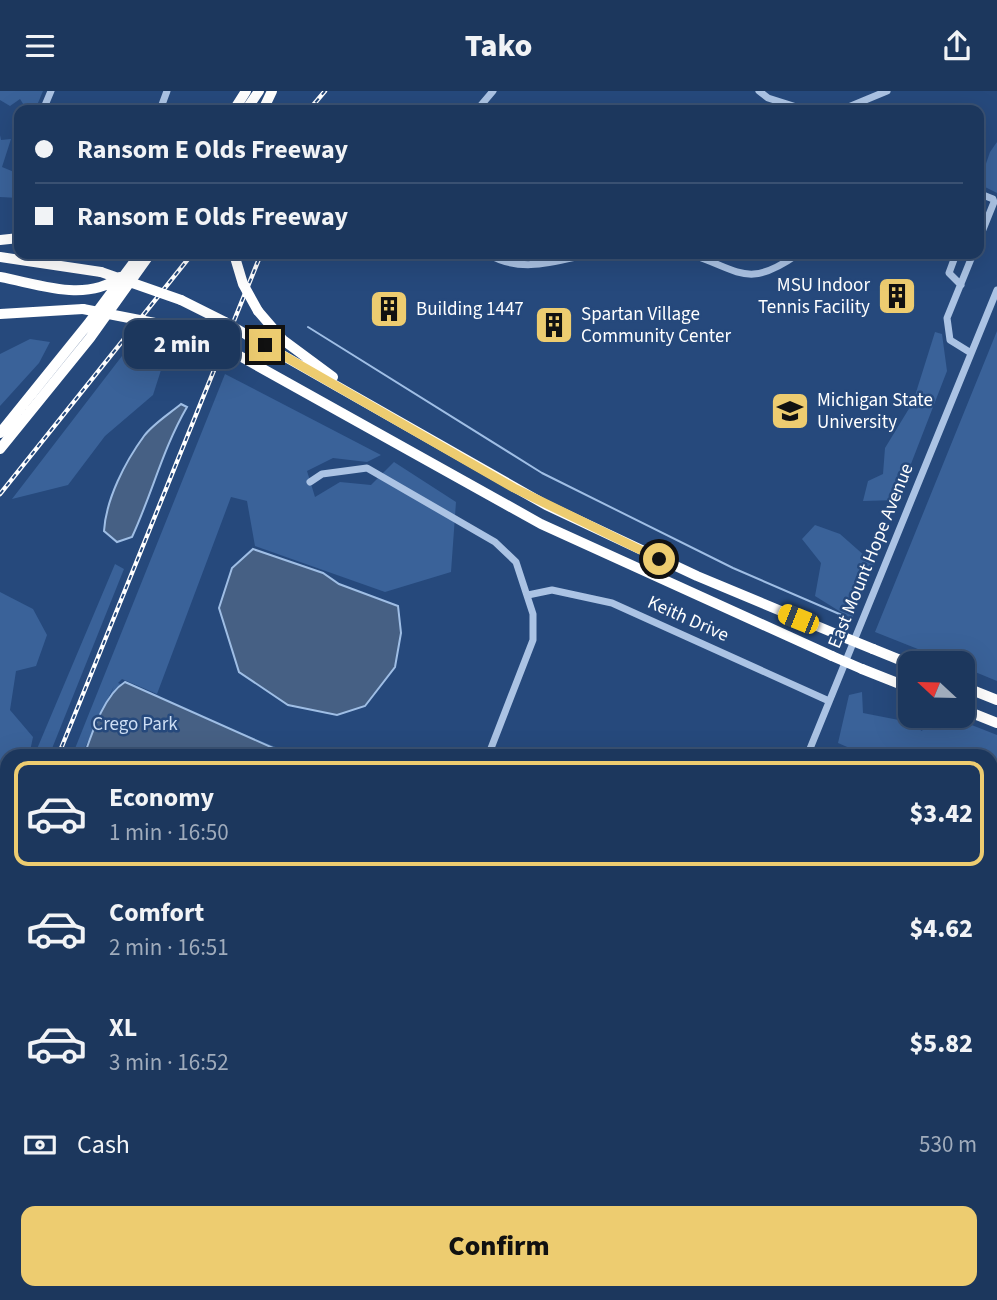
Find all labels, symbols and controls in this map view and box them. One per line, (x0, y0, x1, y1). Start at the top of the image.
text: Tako (465, 23, 532, 69)
icon: menu (21, 27, 59, 65)
icon: share (938, 27, 976, 65)
text: Ransom E Olds Freeway (77, 131, 348, 168)
text: Ransom E Olds Freeway (77, 198, 348, 235)
place label: MSU Indoor Tennis Facility (758, 272, 870, 321)
building icon: MSU Indoor Tennis Facility (876, 275, 918, 317)
building icon: Building 1447 (368, 288, 410, 330)
place label: Building 1447 (416, 296, 524, 323)
place label: Spartan Village Community Center (581, 301, 731, 350)
building icon: Spartan Village Community Center (533, 304, 575, 346)
callout: 2 min (125, 321, 240, 369)
text: 2 min (154, 328, 210, 361)
route end (249, 329, 281, 361)
place label: Michigan State University (817, 387, 933, 436)
school or university icon: Michigan State University (769, 390, 811, 432)
street label: East Mount Hope Avenue (821, 459, 921, 653)
route start (643, 543, 675, 575)
street label: Keith Drive (643, 589, 733, 649)
car (775, 601, 822, 637)
north arrow (898, 651, 975, 728)
map controls (898, 651, 975, 728)
park label: Crego Park (92, 711, 178, 738)
text: Economy (109, 779, 214, 816)
icon: car (25, 782, 88, 845)
text: $3.42 (909, 795, 973, 832)
text: 1 min · 16:50 (109, 816, 229, 849)
text: Comfort (109, 894, 204, 931)
icon: car (25, 897, 88, 960)
text: $4.62 (909, 910, 973, 947)
text: 2 min · 16:51 (109, 931, 229, 964)
text: XL (109, 1009, 137, 1046)
icon: car (25, 1012, 88, 1075)
text: $5.82 (909, 1025, 973, 1062)
text: 3 min · 16:52 (109, 1046, 229, 1079)
icon: cash (21, 1126, 59, 1164)
text: Cash (77, 1126, 130, 1163)
text: 530 m (919, 1128, 977, 1161)
button: Confirm (21, 1206, 977, 1286)

